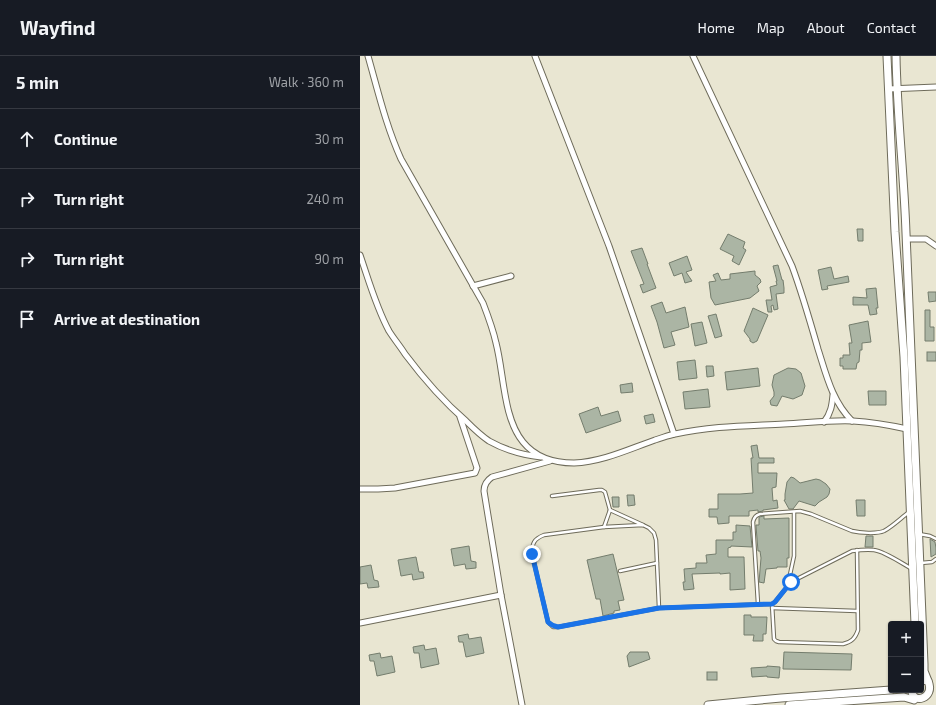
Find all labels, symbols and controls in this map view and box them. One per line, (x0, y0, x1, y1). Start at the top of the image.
text: Wayfind (20, 16, 95, 39)
text: Home (698, 19, 735, 36)
text: Map (757, 19, 785, 36)
text: About (807, 19, 845, 36)
text: Contact (867, 19, 916, 36)
text: 5 min (16, 72, 59, 92)
text: Walk · 360 m (269, 74, 344, 90)
icon: ahead (16, 128, 38, 150)
text: Continue (54, 130, 117, 148)
text: 30 m (315, 131, 344, 147)
icon: right (16, 188, 38, 210)
text: Turn right (54, 190, 124, 208)
text: 240 m (307, 191, 344, 207)
icon: right (16, 248, 38, 270)
text: Turn right (54, 250, 124, 268)
text: 90 m (314, 251, 344, 267)
icon: arrive (16, 308, 38, 330)
text: Arrive at destination (54, 310, 200, 328)
route end (523, 545, 541, 563)
route start (782, 573, 800, 591)
map controls (888, 621, 924, 693)
button: + (888, 621, 924, 657)
button: − (888, 657, 924, 693)

